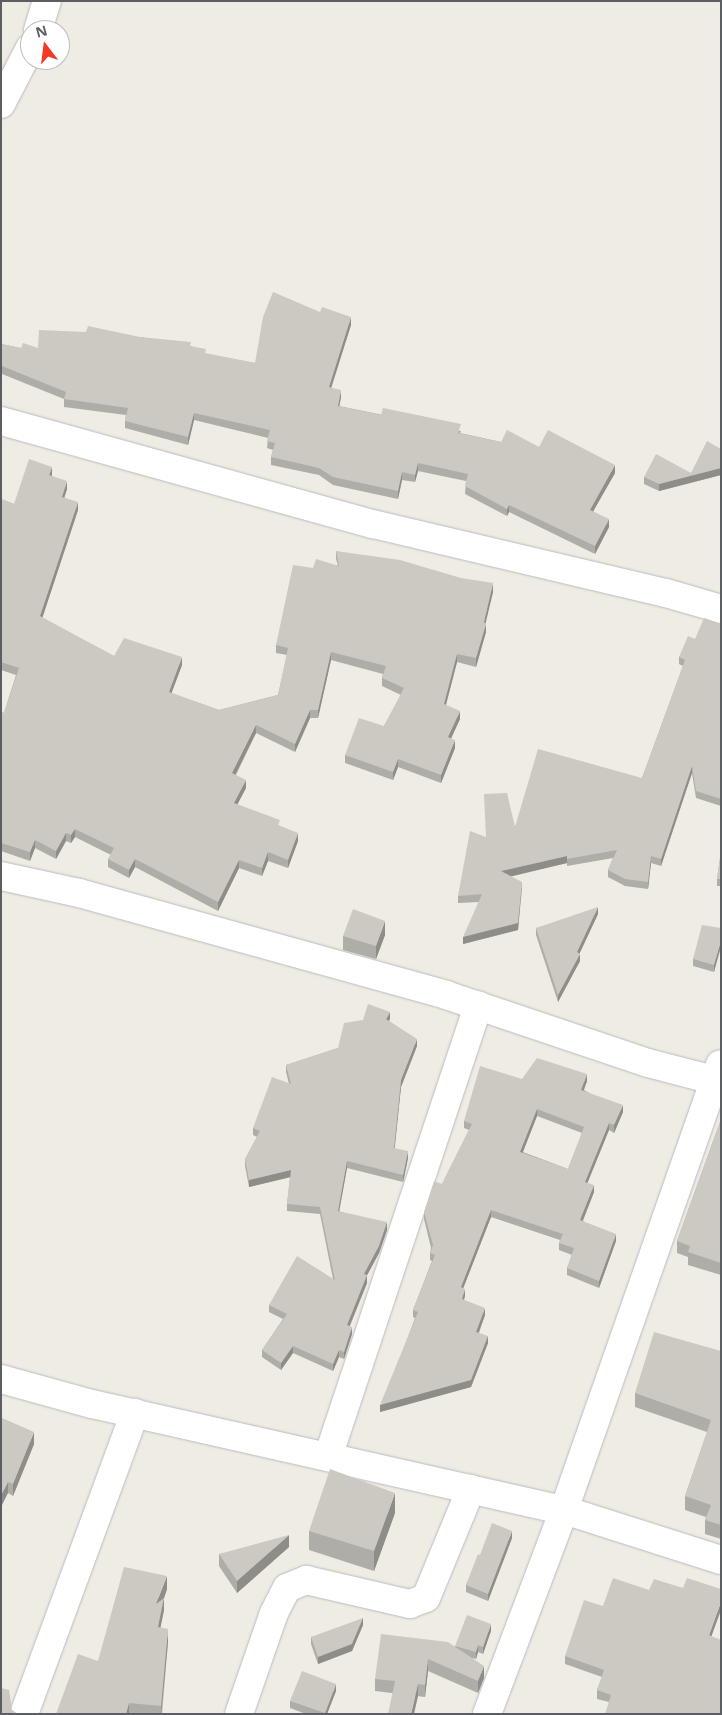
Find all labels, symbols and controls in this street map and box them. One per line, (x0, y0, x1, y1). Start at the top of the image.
north arrow (20, 20, 70, 70)
text: N (33, 20, 49, 42)

